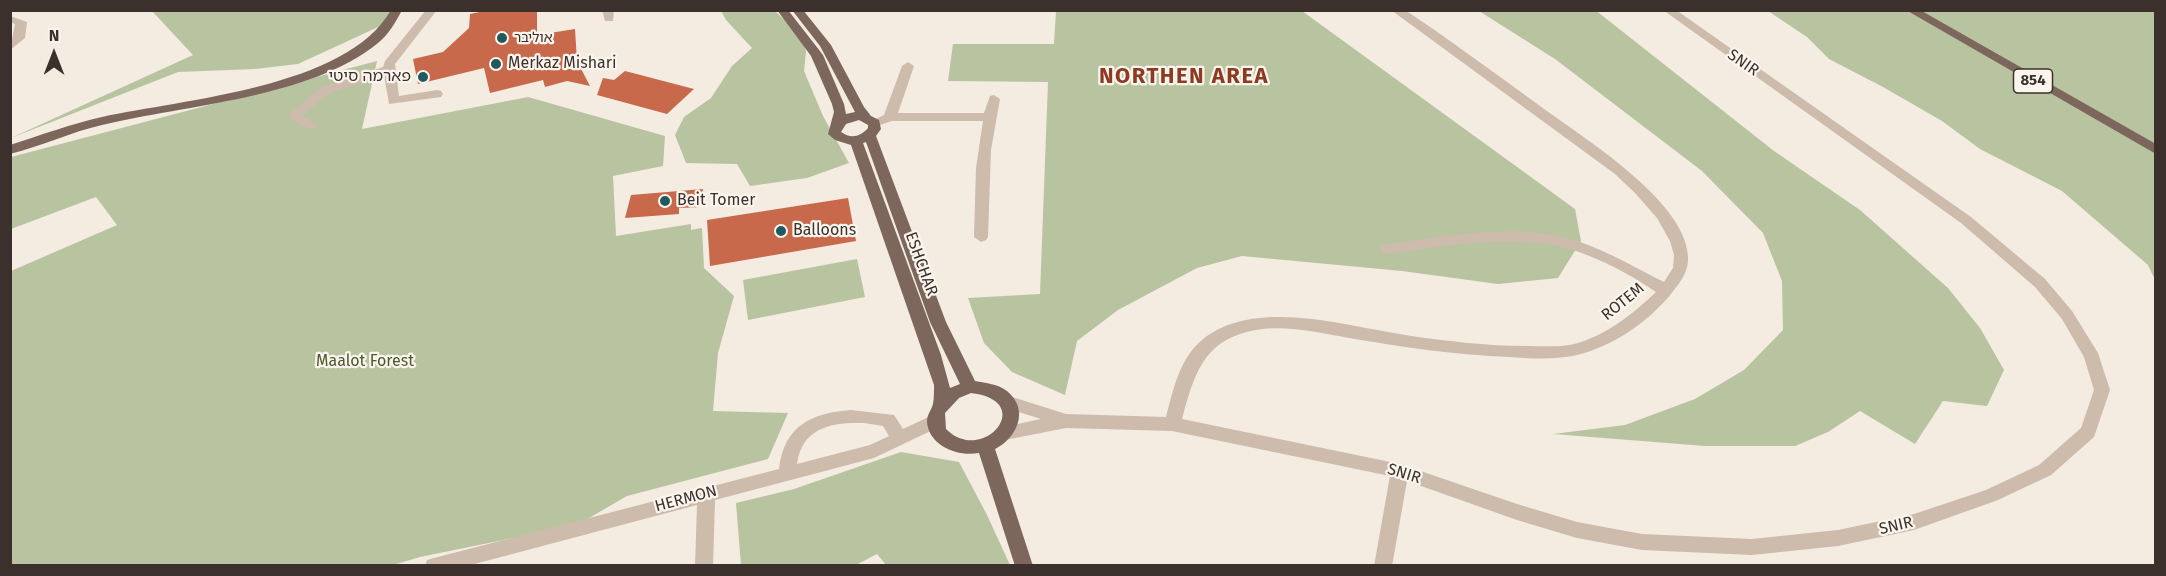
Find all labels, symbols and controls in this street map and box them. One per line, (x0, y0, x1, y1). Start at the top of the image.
north arrow (24, 24, 84, 84)
text: N (49, 26, 59, 45)
place label: אוליבר (514, 30, 553, 46)
marker: אוליבר (495, 31, 509, 45)
street label: SNIR (1724, 45, 1762, 81)
place label: Merkaz Mishari (508, 54, 616, 74)
marker: Merkaz Mishari (489, 57, 503, 71)
district label: NORTHEN AREA (1099, 64, 1269, 90)
place label: פארמה סיטי (328, 67, 411, 87)
road number: 854 (2014, 69, 2052, 93)
marker: פארמה סיטי (416, 70, 430, 84)
place label: Beit Tomer (677, 191, 755, 211)
marker: Beit Tomer (658, 194, 672, 208)
place label: Balloons (793, 221, 856, 241)
marker: Balloons (774, 224, 788, 238)
street label: ESHCHAR (901, 229, 941, 299)
street label: ROTEM (1598, 279, 1648, 325)
park label: Maalot Forest (316, 352, 414, 372)
street label: SNIR (1385, 460, 1423, 488)
street label: HERMON (653, 482, 719, 516)
street label: SNIR (1877, 513, 1915, 539)

